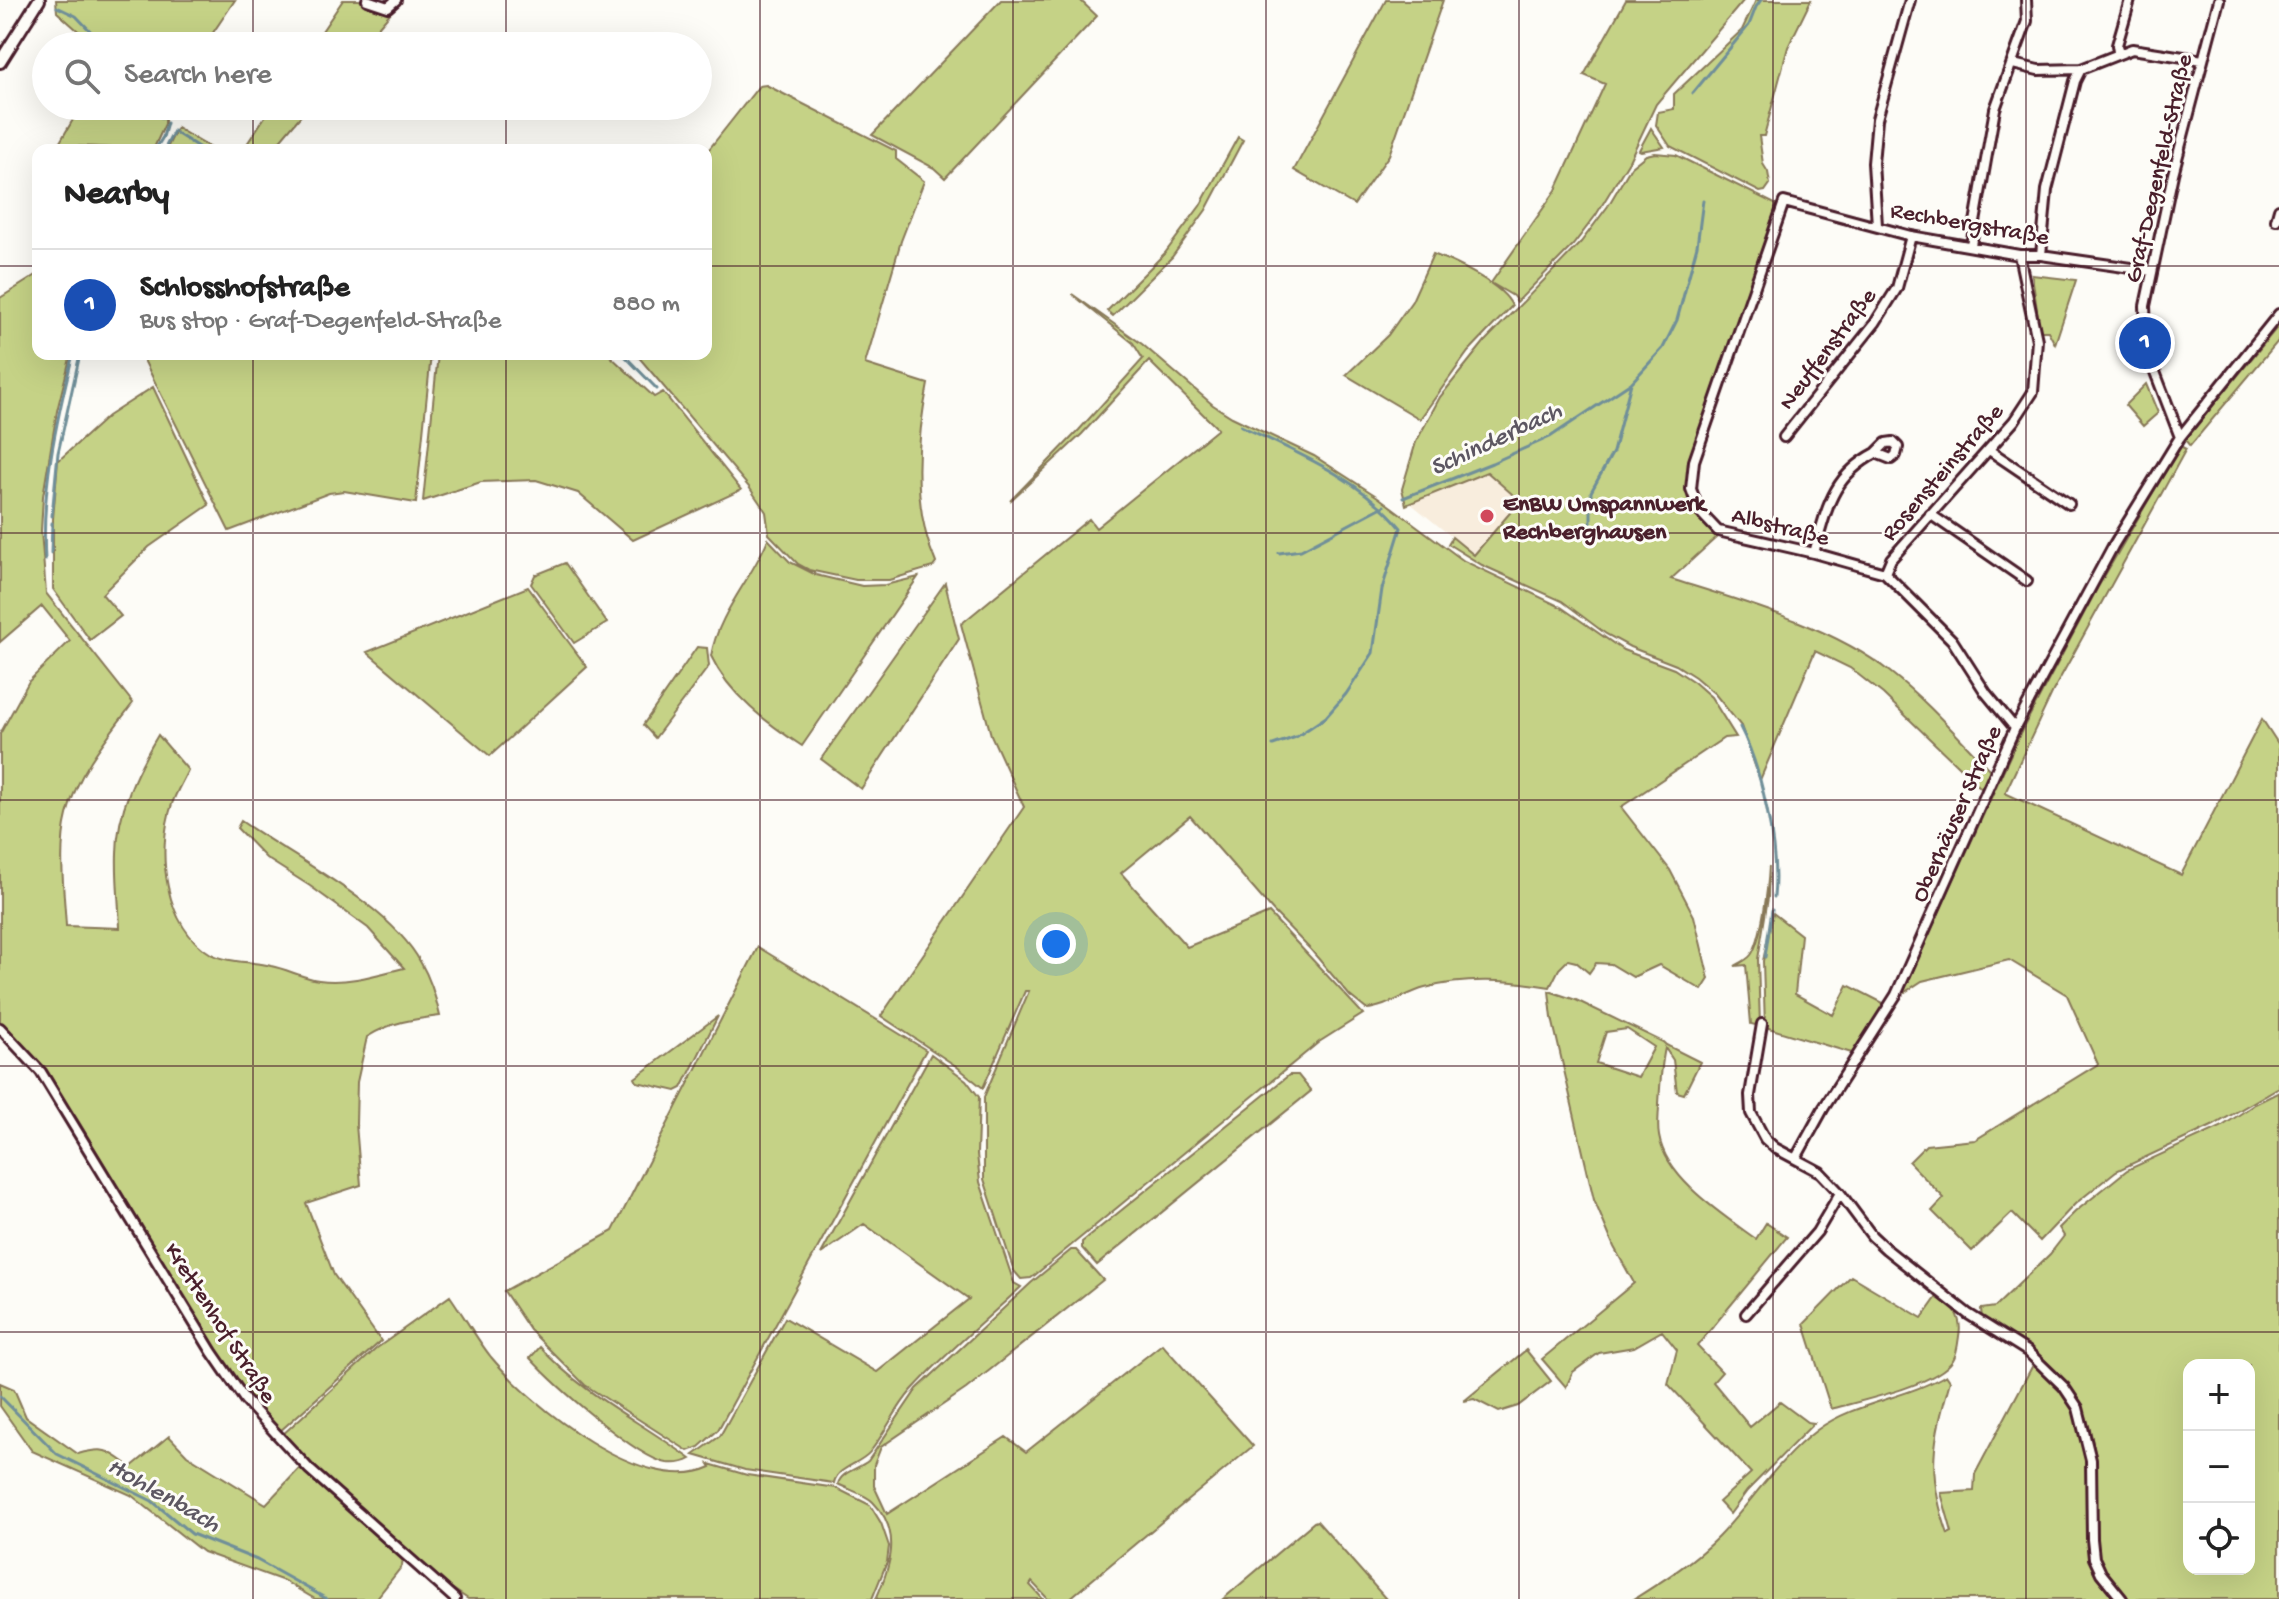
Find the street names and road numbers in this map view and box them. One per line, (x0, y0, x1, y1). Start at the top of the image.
street label: Graf-Degenfeld-Straße (2120, 51, 2201, 286)
street label: Rechbergstraße (1888, 197, 2052, 254)
street label: Neuffenstraße (1774, 283, 1884, 417)
street label: Rosensteinstraße (1876, 398, 2012, 548)
street label: Albstraße (1728, 502, 1833, 555)
street label: Oberhäuser Straße (1906, 721, 2010, 907)
street label: Krettenhof Straße (156, 1238, 282, 1410)

